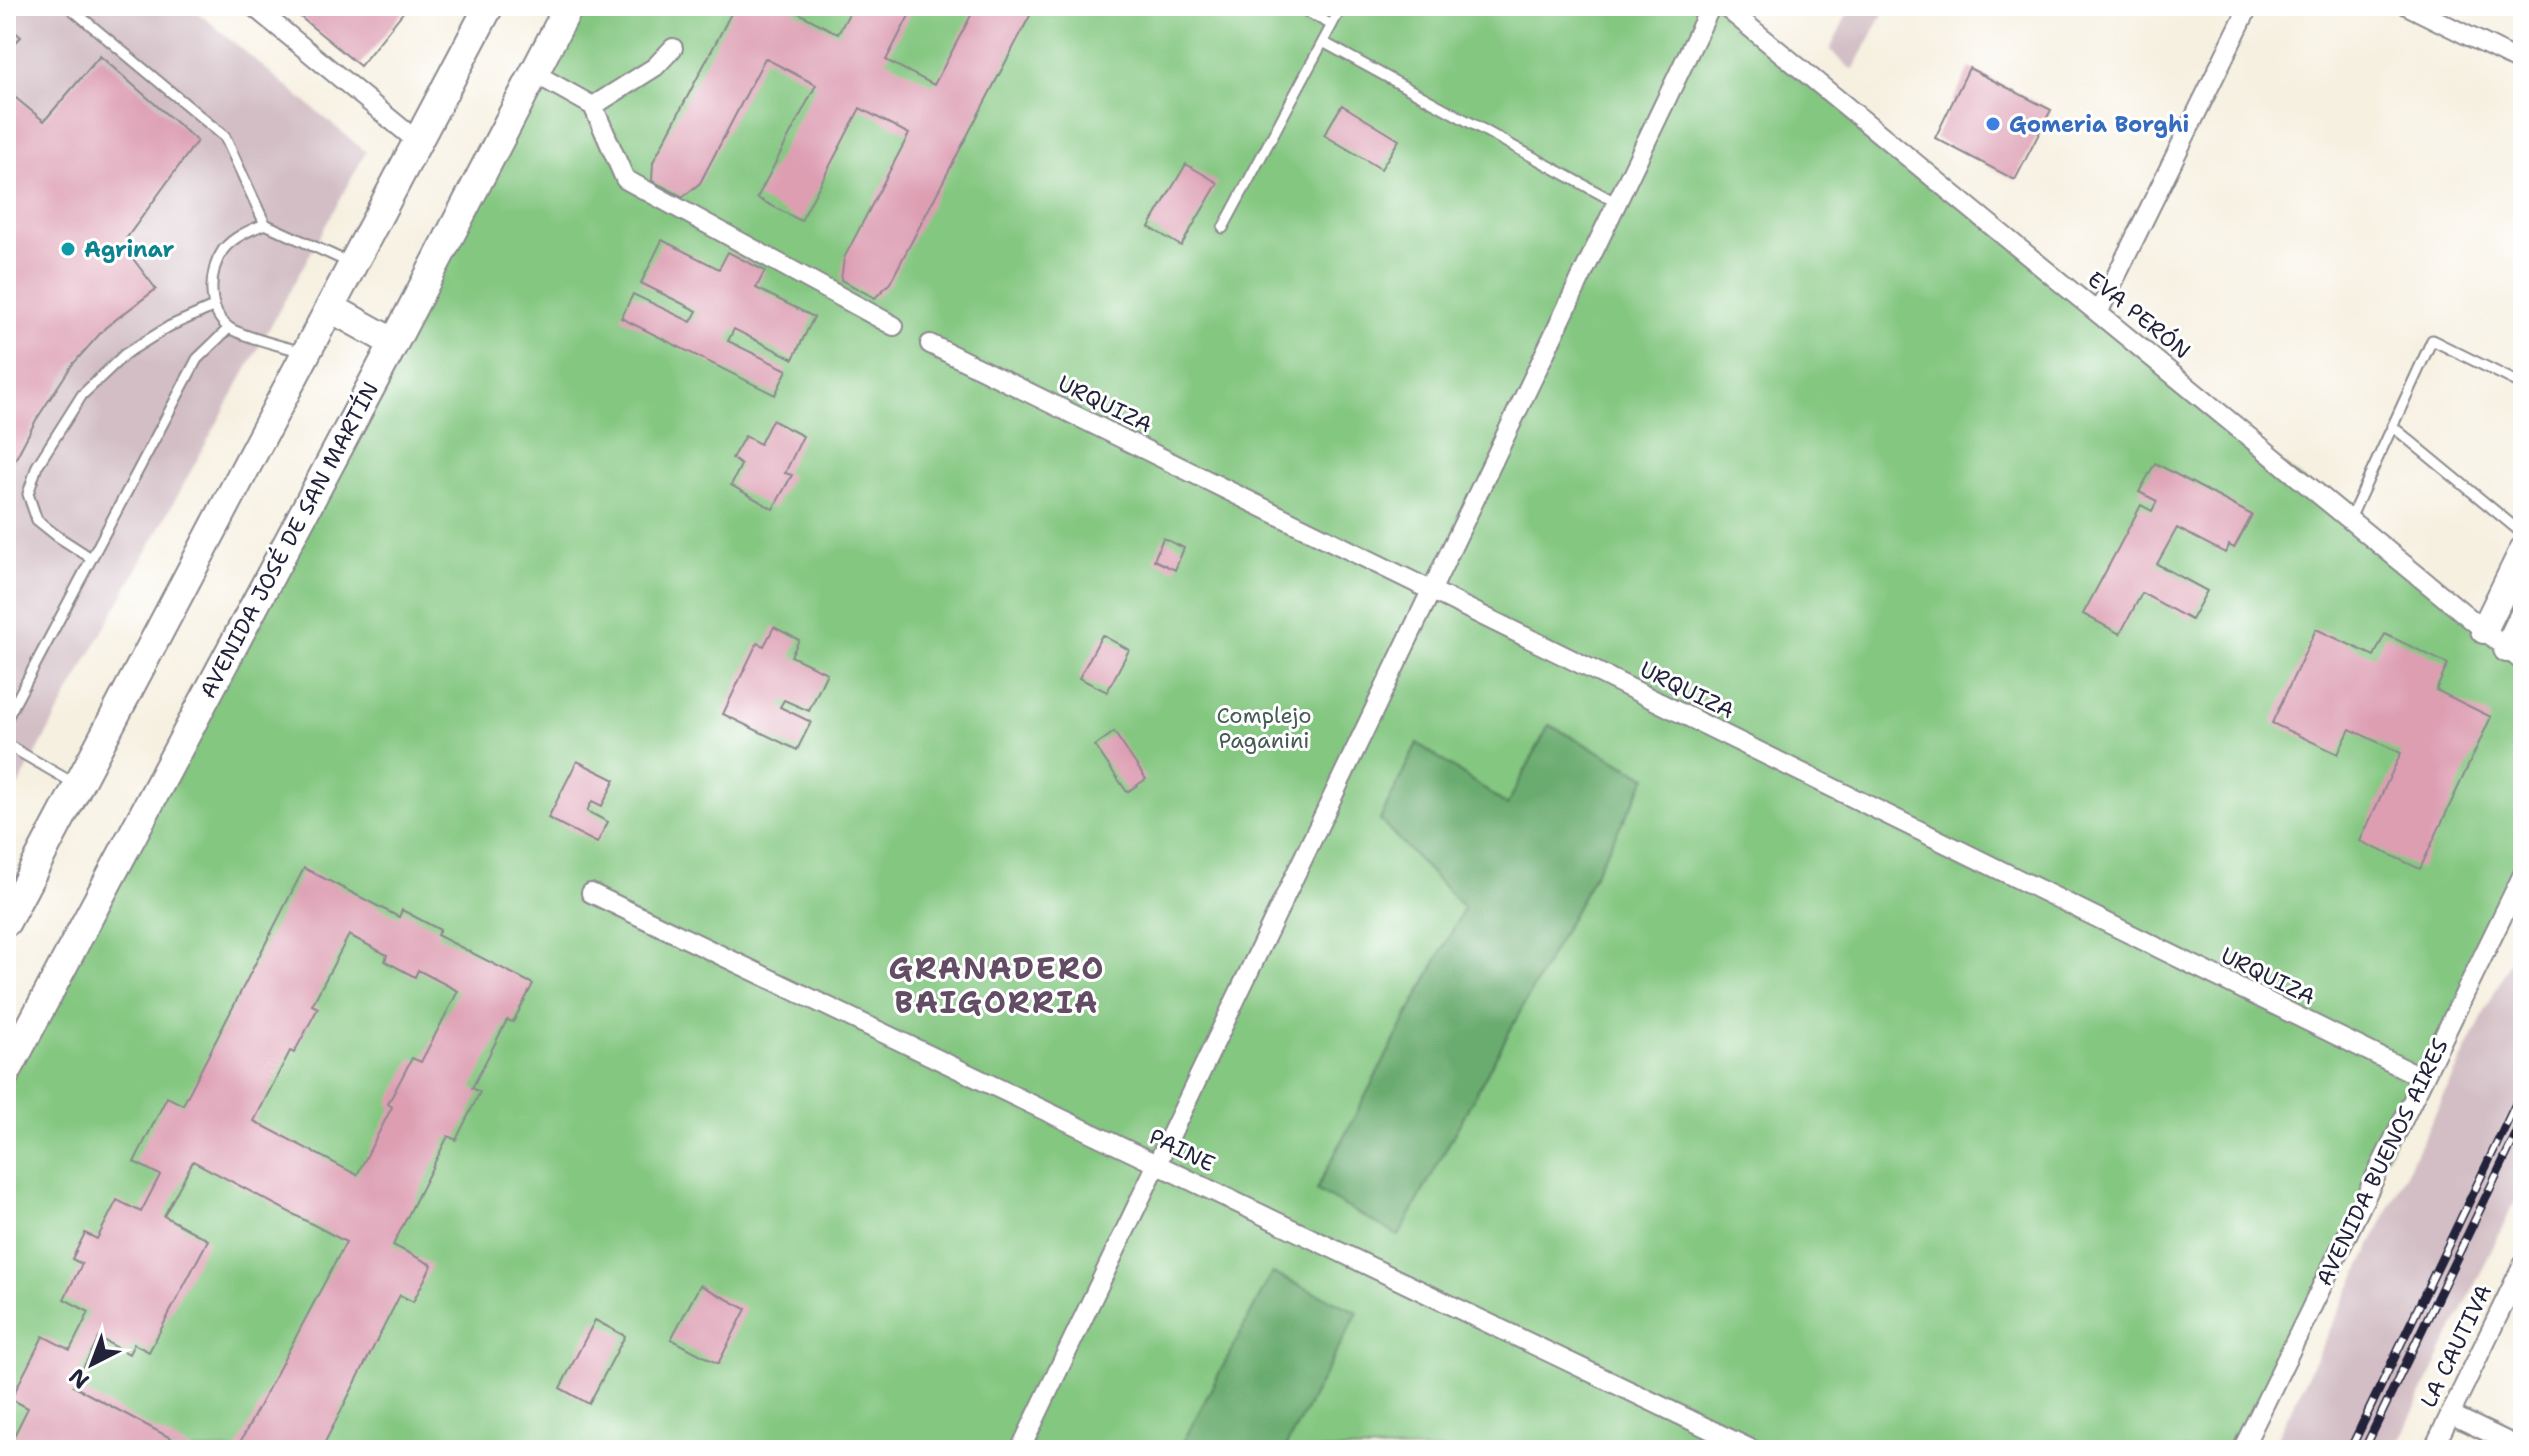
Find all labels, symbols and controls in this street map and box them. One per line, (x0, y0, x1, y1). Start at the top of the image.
place label: Gomeria Borghi (2009, 110, 2189, 139)
marker: Gomeria Borghi (1984, 115, 2002, 133)
place label: Agrinar (84, 235, 174, 264)
marker: Agrinar (59, 240, 77, 258)
street label: EVA PERÓN (2082, 265, 2196, 365)
street label: URQUIZA (1053, 369, 1157, 439)
street label: AVENIDA JOSÉ DE SAN MARTÍN (193, 377, 385, 703)
street label: URQUIZA (1635, 655, 1739, 725)
park label: Complejo Paganini (1216, 701, 1312, 755)
street label: URQUIZA (2216, 941, 2320, 1011)
district label: GRANADERO BAIGORRIA (889, 948, 1105, 1023)
street label: AVENIDA BUENOS AIRES (2309, 1034, 2455, 1290)
street label: PAINE (1144, 1122, 1220, 1178)
street label: LA CAUTIVA (2414, 1280, 2498, 1412)
north arrow (52, 1324, 132, 1404)
text: N (63, 1362, 95, 1395)

